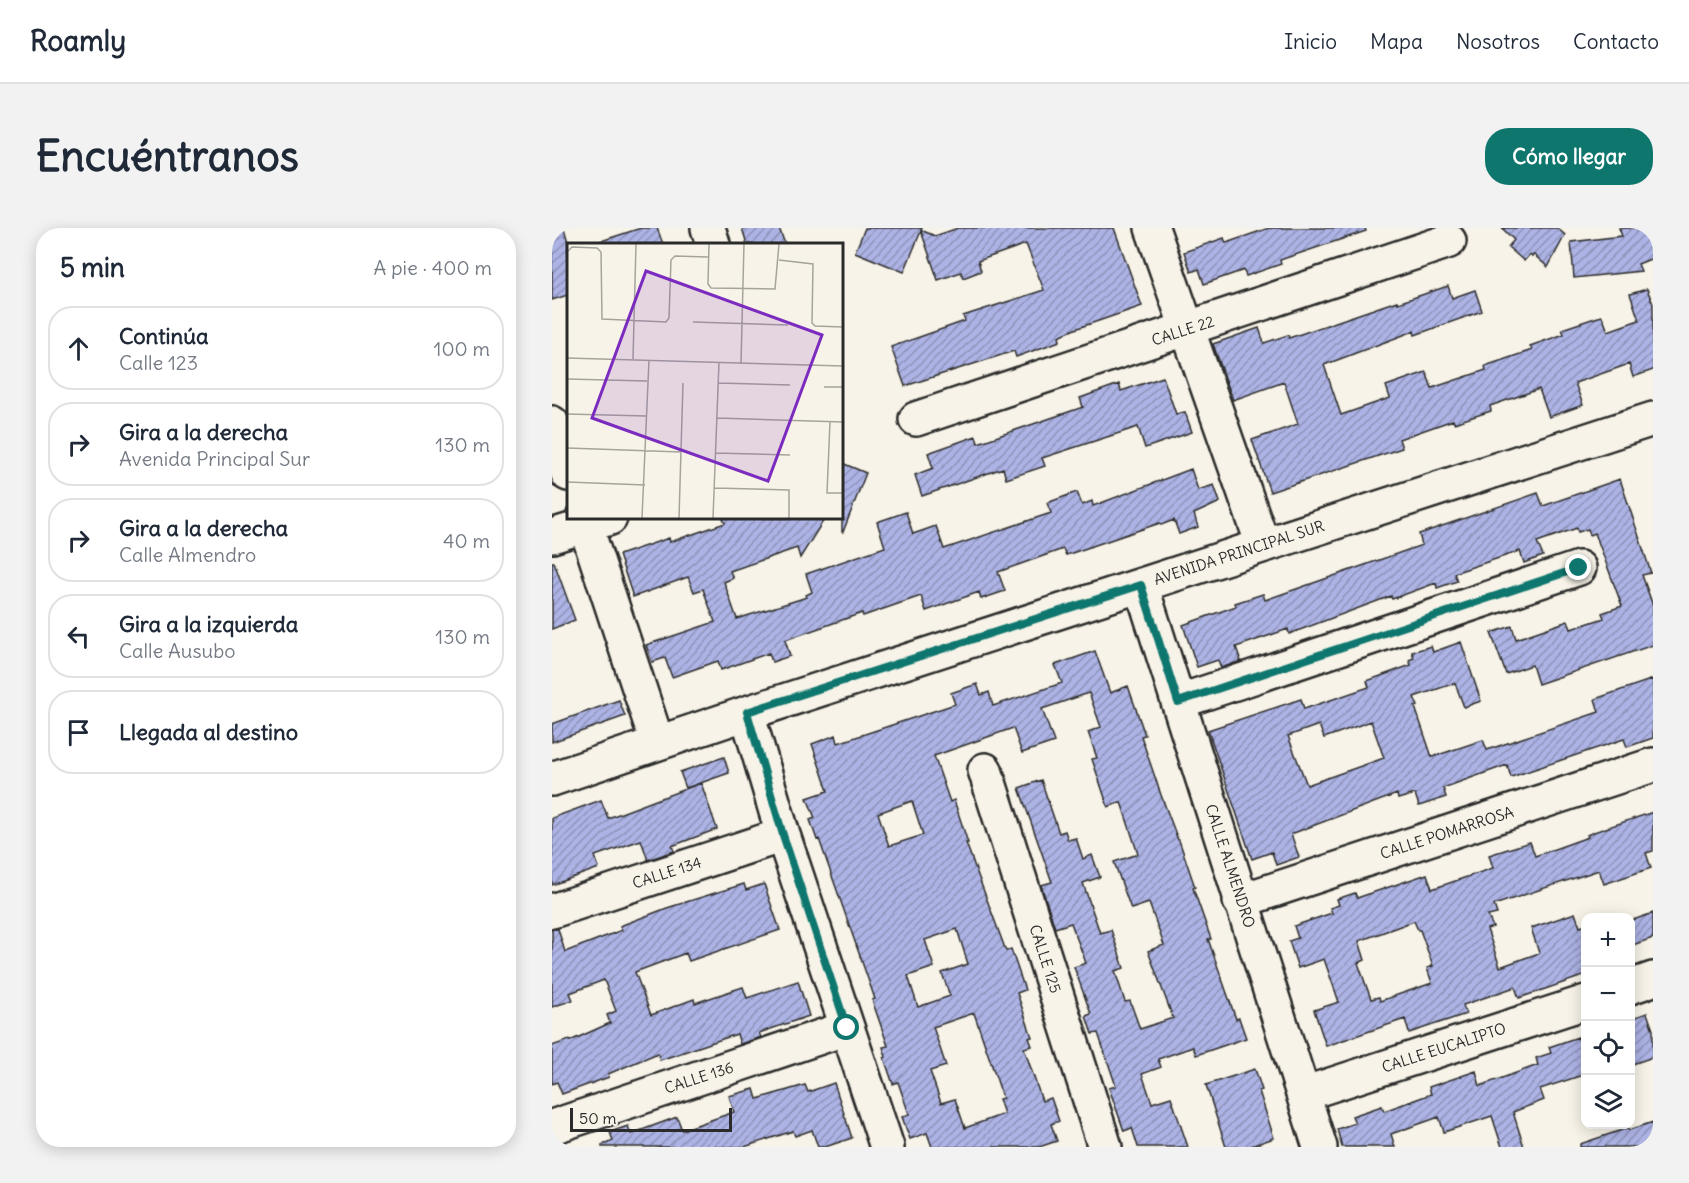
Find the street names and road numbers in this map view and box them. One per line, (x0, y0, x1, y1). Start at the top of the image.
street label: CALLE 22 (1149, 311, 1217, 350)
street label: AVENIDA PRINCIPAL SUR (1151, 516, 1327, 589)
street label: CALLE ALMENDRO (1201, 802, 1259, 930)
street label: CALLE POMARROSA (1378, 802, 1516, 863)
street label: CALLE 134 (630, 852, 704, 893)
street label: CALLE 125 (1025, 922, 1065, 996)
street label: CALLE EUCALIPTO (1379, 1018, 1508, 1077)
street label: CALLE 136 (662, 1057, 736, 1098)

